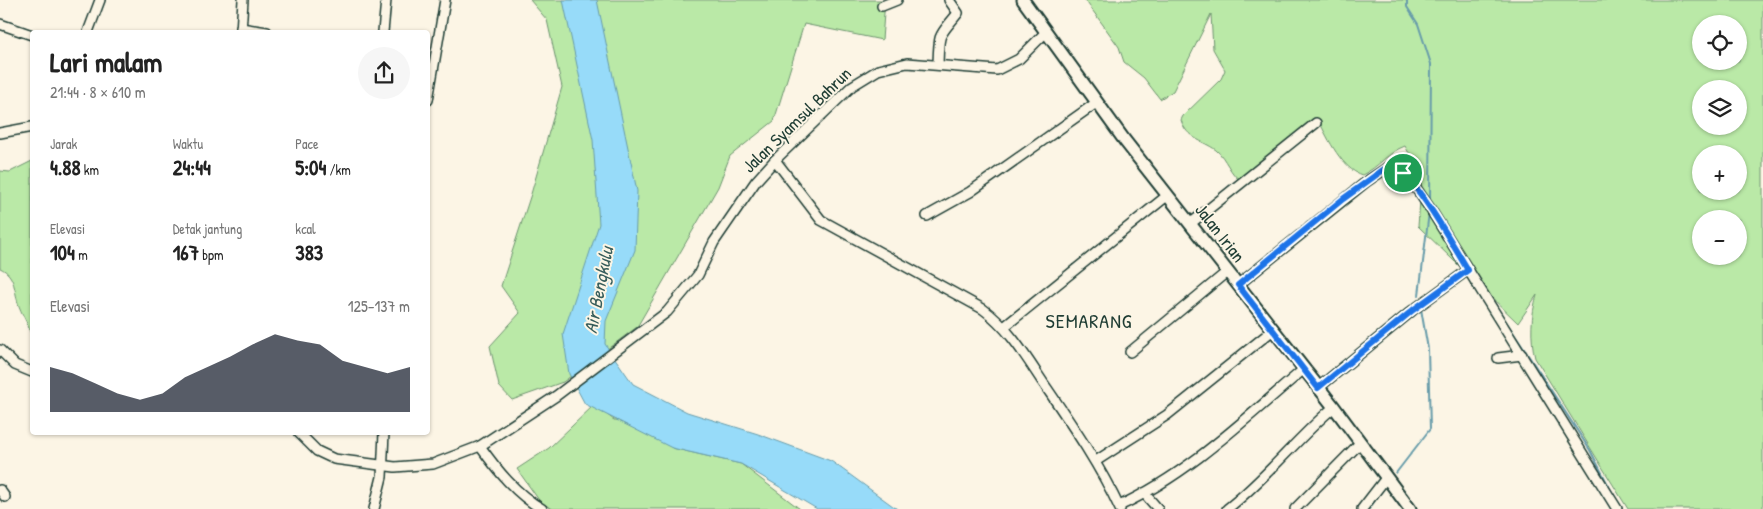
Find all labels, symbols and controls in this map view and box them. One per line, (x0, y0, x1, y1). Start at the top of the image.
map controls (1692, 15, 1747, 265)
button: locate (1692, 15, 1747, 70)
text: Lari malam (50, 43, 162, 81)
button: share (358, 47, 410, 99)
street label: Jalan Syamsul Bahrun (737, 61, 856, 178)
button: layers (1692, 80, 1747, 135)
text: 21:44 · 8 × 610 m (50, 81, 146, 103)
text: Jarak (50, 134, 77, 153)
text: Waktu (173, 134, 203, 153)
text: Pace (295, 134, 319, 153)
button: + (1692, 145, 1747, 200)
pin (1382, 152, 1424, 194)
text: 4.88 (50, 153, 81, 182)
text: 24:44 (173, 153, 211, 182)
text: 5:04 (295, 153, 326, 182)
icon: arrive (1389, 159, 1417, 187)
text: km (81, 160, 99, 179)
text: /km (326, 160, 351, 179)
street label: Jalan Irian (1190, 198, 1251, 267)
button: − (1692, 210, 1747, 265)
text: Elevasi (50, 219, 85, 238)
text: Detak jantung (173, 219, 242, 238)
text: kcal (295, 219, 316, 238)
text: 104 (50, 238, 75, 267)
text: 167 (173, 238, 199, 267)
text: 383 (295, 238, 323, 267)
water label: Air Bengkulu (577, 243, 619, 335)
text: m (75, 245, 88, 264)
text: bpm (199, 245, 224, 264)
text: Elevasi (50, 295, 90, 317)
text: 125–137 m (348, 295, 410, 317)
district label: SEMARANG (1046, 307, 1132, 334)

